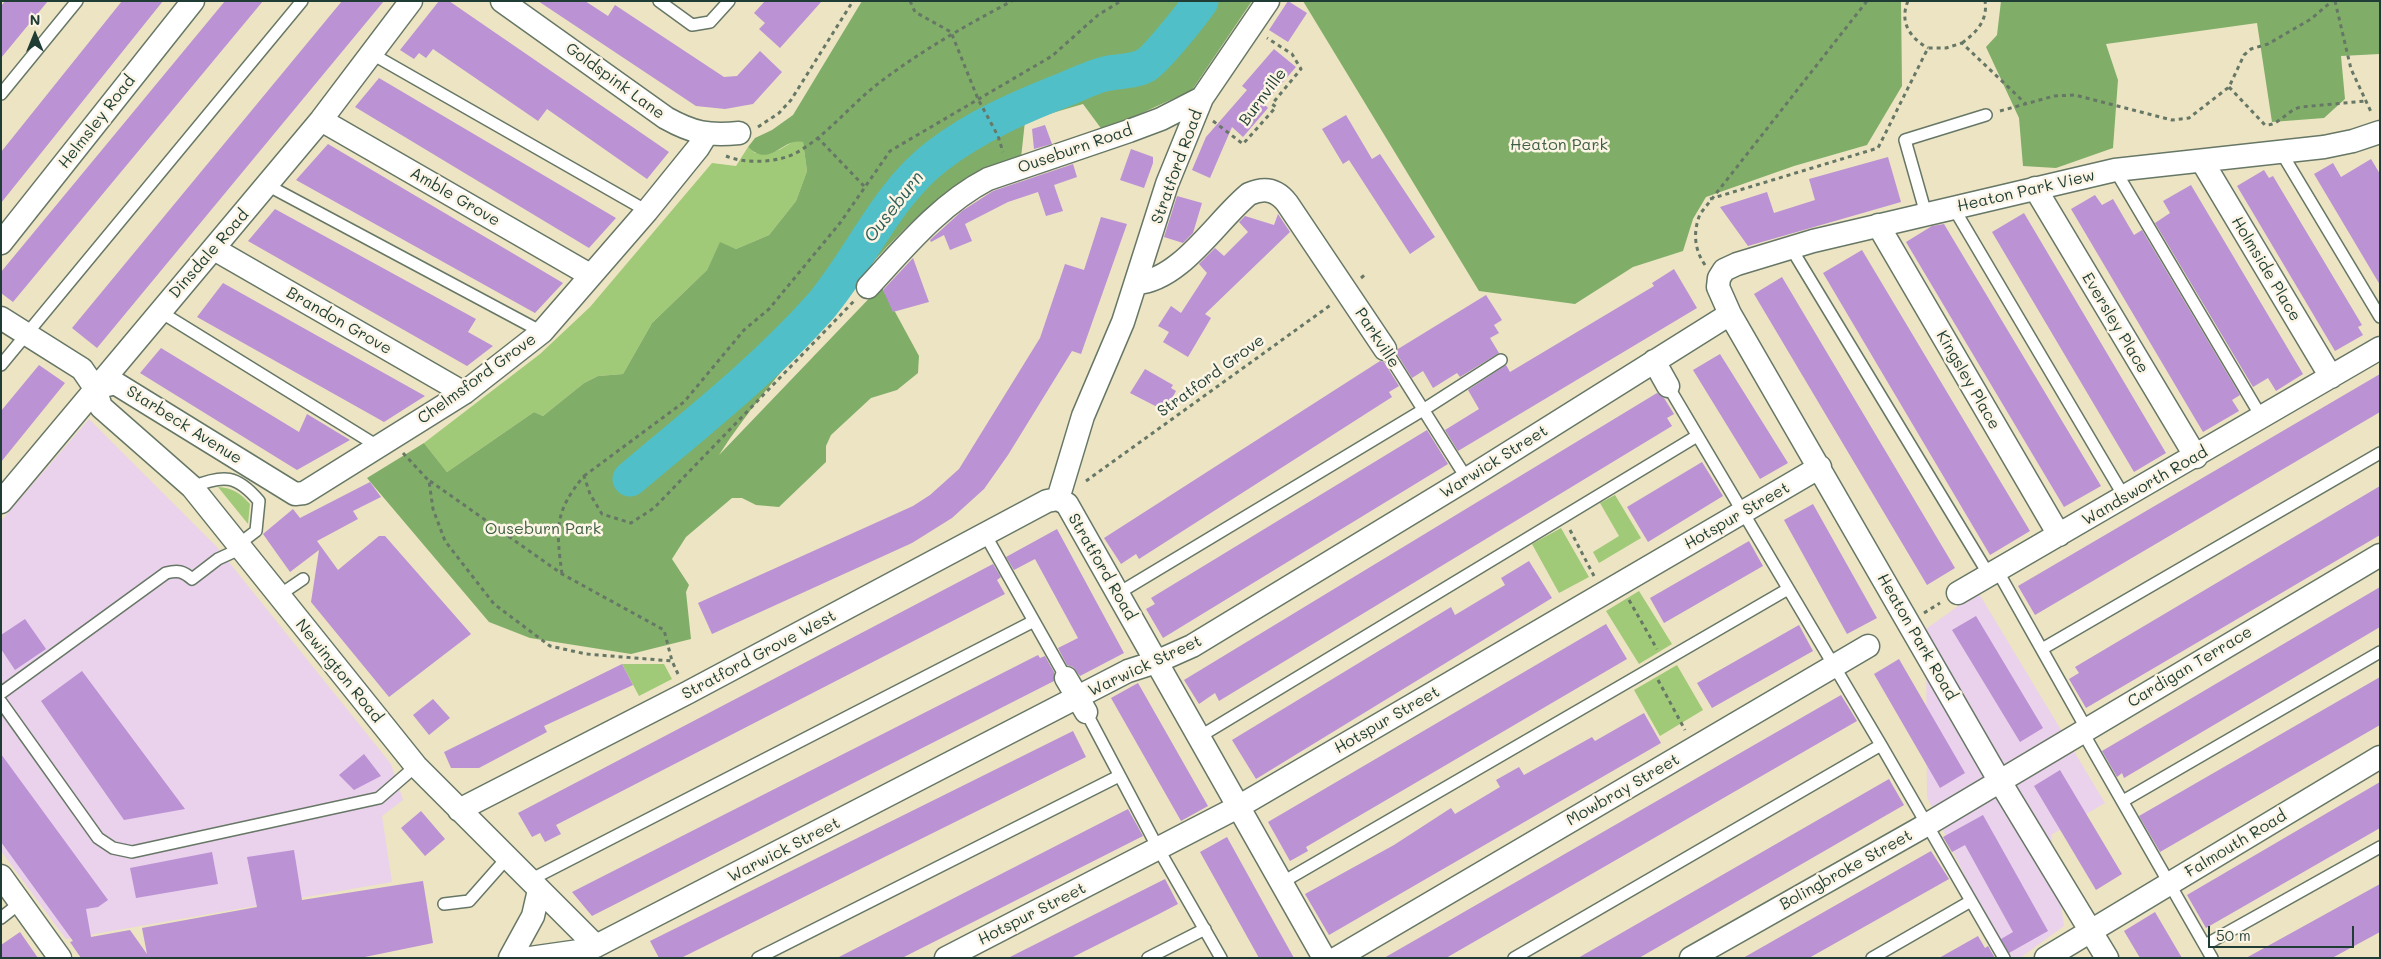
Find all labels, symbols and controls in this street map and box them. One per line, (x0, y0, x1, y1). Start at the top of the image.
north arrow (10, 10, 60, 60)
text: N (30, 10, 40, 29)
street label: Goldspink Lane (562, 39, 668, 123)
street label: Burnville (1235, 65, 1291, 129)
street label: Helmsley Road (55, 72, 139, 172)
street label: Stratford Road (1147, 107, 1207, 227)
street label: Ouseburn Road (1015, 120, 1135, 178)
park label: Heaton Park (1510, 135, 1608, 155)
street label: Amble Grove (407, 163, 503, 231)
street label: Heaton Park View (1955, 166, 2097, 216)
water label: Ouseburn (860, 167, 928, 247)
street label: Dinsdale Road (165, 206, 253, 302)
street label: Holmside Place (2227, 213, 2305, 325)
street label: Eversley Place (2077, 269, 2153, 377)
street label: Brandon Grove (283, 283, 395, 359)
street label: Parkville (1351, 304, 1403, 372)
street label: Kingsley Place (1932, 327, 2004, 433)
street label: Chelmsford Grove (414, 330, 540, 428)
street label: Stratford Grove (1154, 331, 1268, 421)
street label: Starbeck Avenue (123, 382, 245, 468)
street label: Warwick Street (1437, 421, 1551, 503)
street label: Wandsworth Road (2079, 442, 2211, 530)
street label: Hotspur Street (1681, 478, 1793, 554)
street label: Stratford Road (1064, 510, 1140, 624)
park label: Ouseburn Park (485, 519, 601, 539)
street label: Heaton Park Road (1873, 570, 1961, 704)
street label: Stratford Grove West (679, 606, 839, 704)
street label: Newington Road (291, 615, 387, 727)
street label: Cardigan Terrace (2124, 622, 2256, 712)
street label: Warwick Street (1085, 631, 1205, 701)
street label: Hotspur Street (1331, 682, 1443, 758)
street label: Mowbray Street (1563, 750, 1683, 830)
street label: Falmouth Road (2182, 806, 2290, 882)
street label: Warwick Street (725, 813, 843, 887)
street label: Bolingbroke Street (1776, 826, 1916, 914)
street label: Hotspur Street (975, 879, 1089, 949)
scale bar (2211, 916, 2357, 948)
text: 50 m (2216, 925, 2251, 945)

